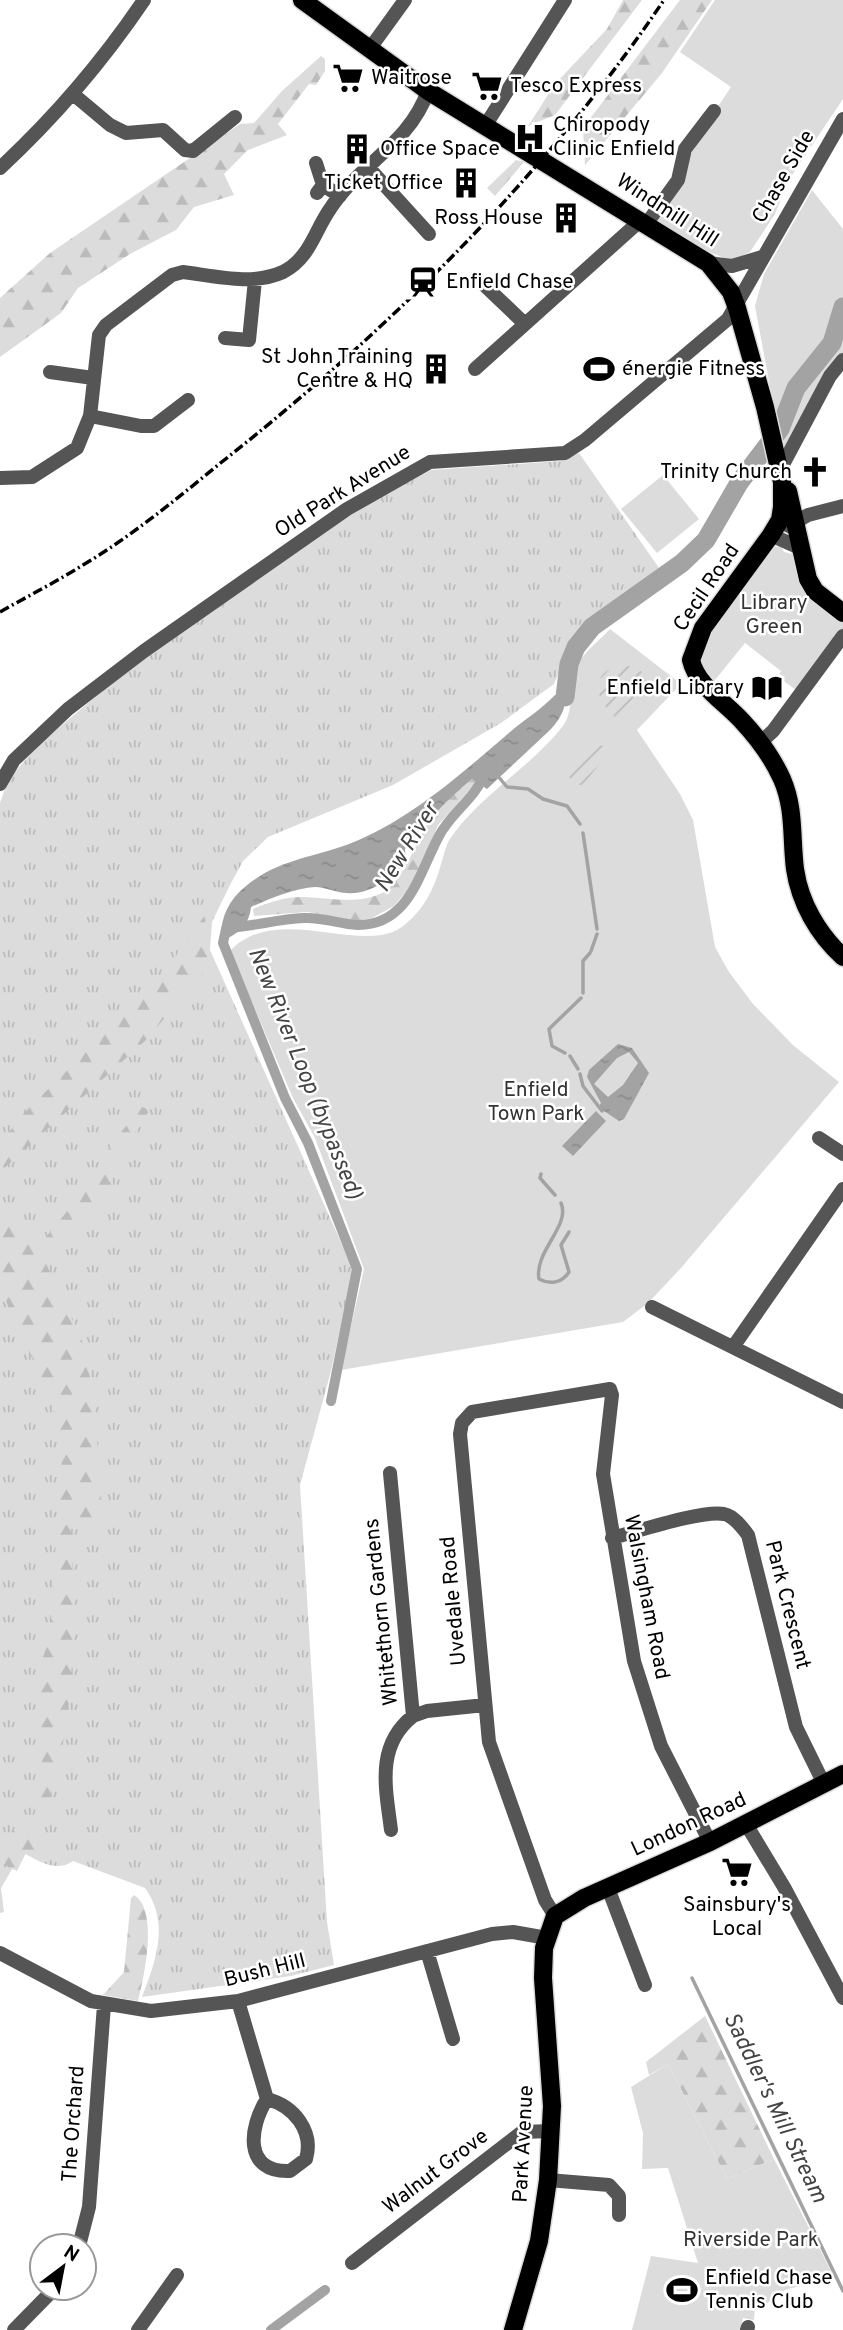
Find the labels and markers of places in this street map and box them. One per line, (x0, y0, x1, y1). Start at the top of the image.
supermarket icon: Waitrose (331, 61, 365, 95)
place label: Waitrose (371, 65, 452, 92)
supermarket icon: Tesco Express (470, 69, 504, 103)
place label: Tesco Express (510, 73, 642, 100)
place label: Chiropody Clinic Enfield (553, 112, 675, 163)
hospital icon: Chiropody Clinic Enfield (513, 120, 547, 154)
building icon: Office Space (340, 132, 374, 166)
place label: Office Space (380, 136, 500, 163)
building icon: Ticket Office (449, 166, 483, 200)
place label: Ticket Office (324, 170, 443, 197)
building icon: Ross House (549, 201, 583, 235)
place label: Ross House (434, 205, 543, 232)
station icon: Enfield Chase (406, 265, 440, 299)
place label: Enfield Chase (446, 269, 574, 296)
place label: St John Training Centre & HQ (261, 344, 413, 395)
building icon: St John Training Centre & HQ (419, 352, 453, 386)
sports icon: énergie Fitness (582, 352, 616, 386)
place label: énergie Fitness (622, 356, 765, 383)
church icon: Trinity Church (798, 455, 832, 489)
place label: Trinity Church (660, 459, 792, 486)
library icon: Enfield Library (750, 671, 784, 705)
place label: Enfield Library (607, 675, 744, 702)
supermarket icon: Sainsbury's Local (720, 1855, 754, 1889)
place label: Sainsbury's Local (683, 1892, 791, 1943)
place label: Enfield Chase Tennis Club (705, 2265, 833, 2316)
sports icon: Enfield Chase Tennis Club (665, 2273, 699, 2307)

